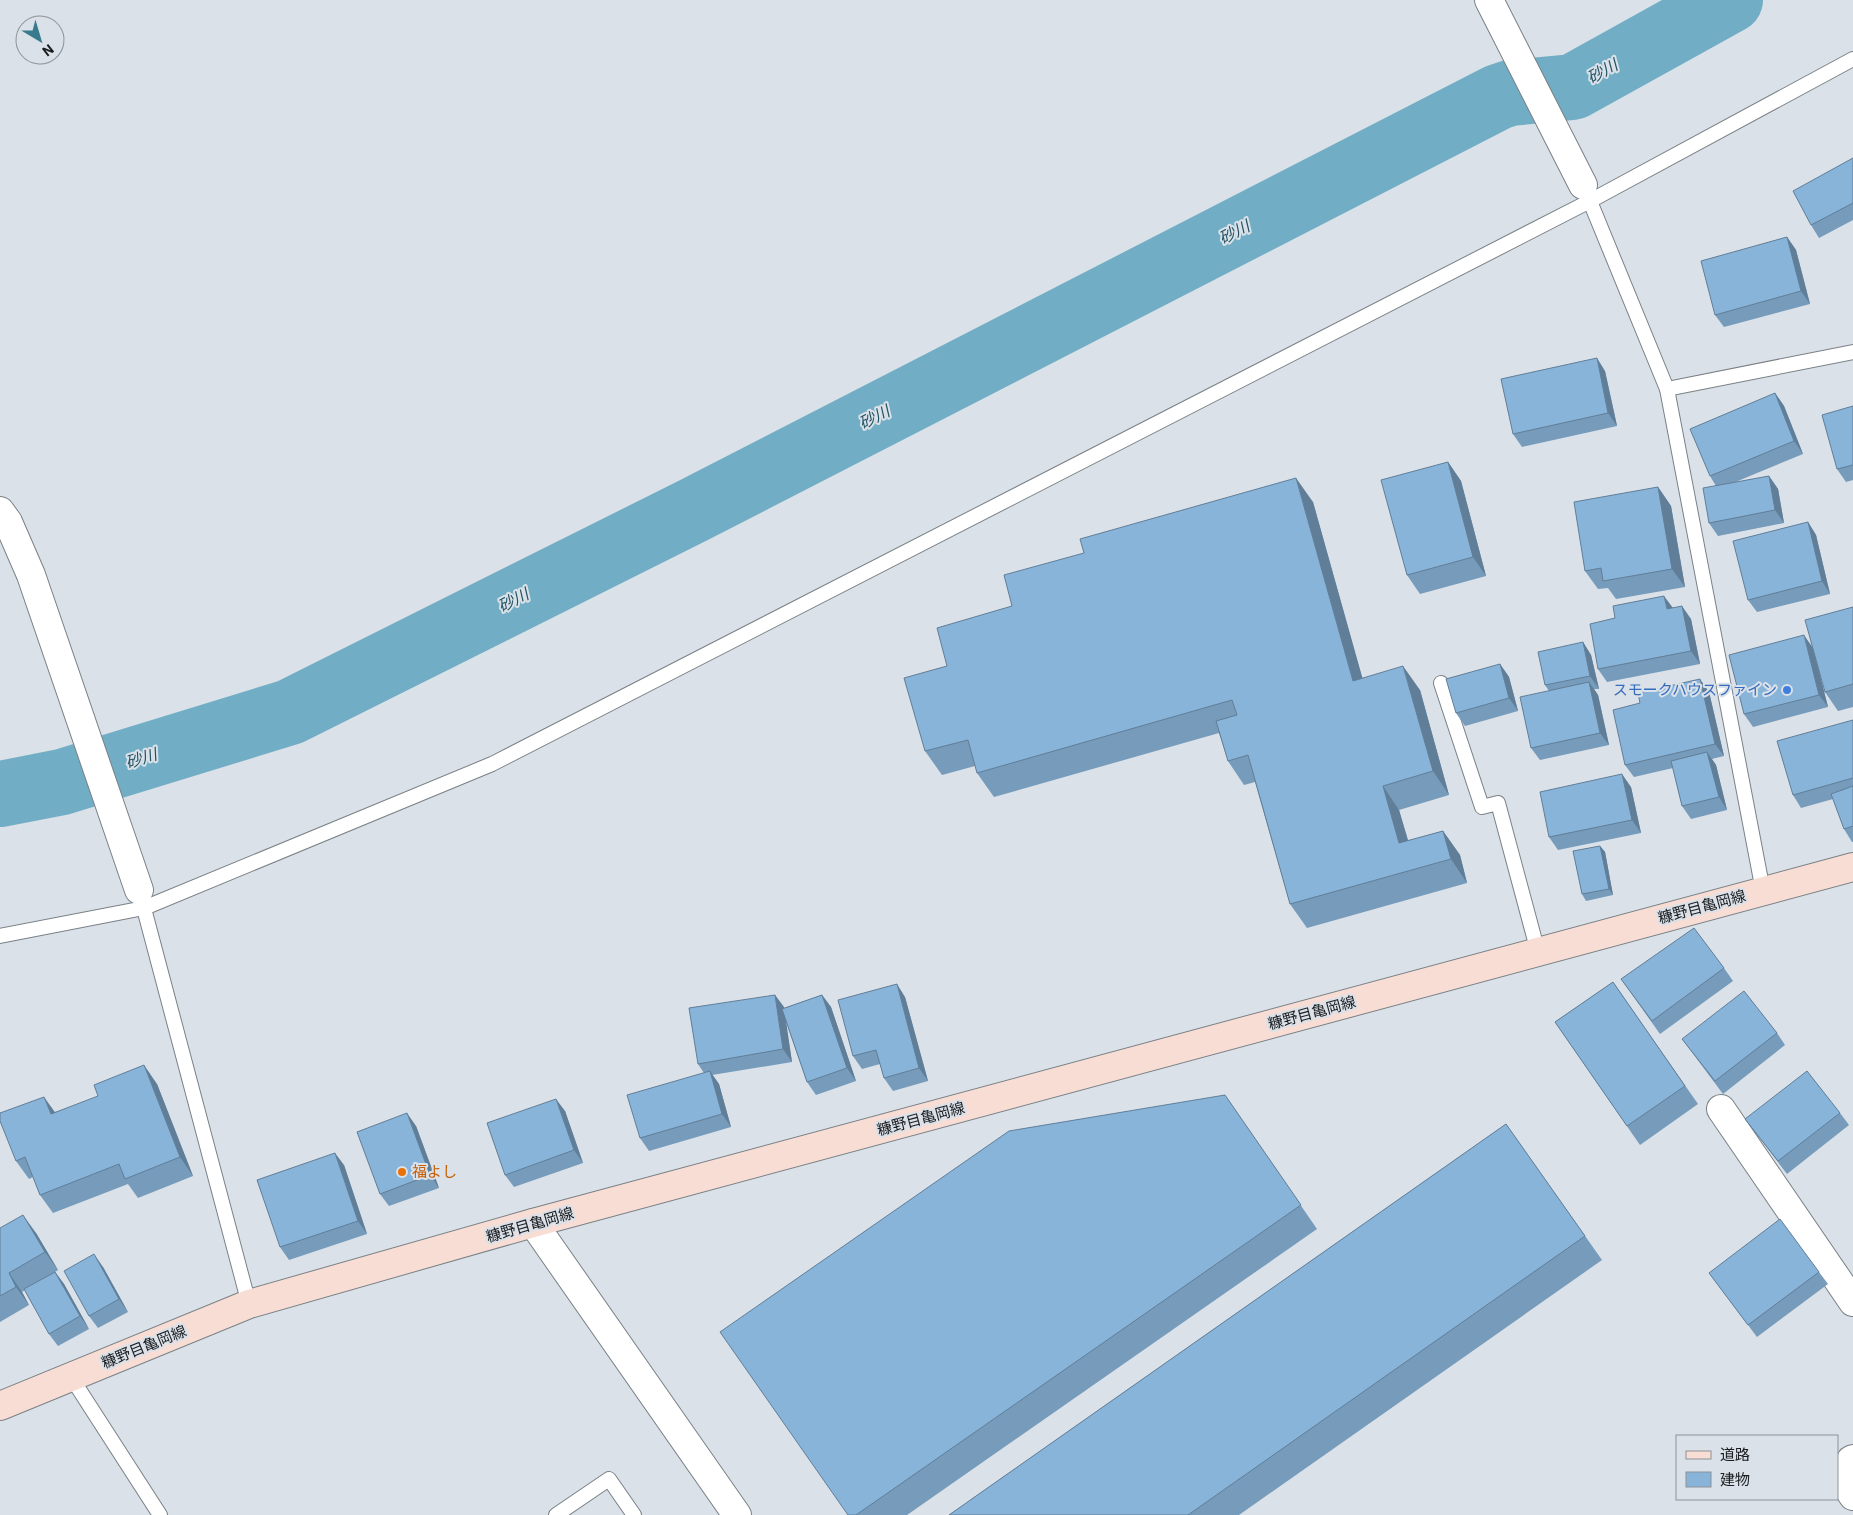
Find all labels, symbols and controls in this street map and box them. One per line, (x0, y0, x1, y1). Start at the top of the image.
north arrow (15, 15, 65, 65)
text: N (38, 40, 58, 60)
water label: 砂川 (1583, 54, 1623, 88)
water label: 砂川 (1215, 215, 1255, 248)
water label: 砂川 (855, 400, 895, 433)
water label: 砂川 (494, 583, 534, 616)
place label: スモークハウスファイン (1613, 680, 1777, 699)
marker: スモークハウスファイン (1781, 684, 1793, 696)
water label: 砂川 (123, 743, 161, 772)
street label: 糠野目亀岡線 (1656, 886, 1748, 927)
street label: 糠野目亀岡線 (1266, 992, 1358, 1033)
street label: 糠野目亀岡線 (875, 1098, 967, 1139)
place label: 福よし (412, 1162, 457, 1181)
marker: 福よし (396, 1166, 408, 1178)
street label: 糠野目亀岡線 (484, 1203, 576, 1246)
street label: 糠野目亀岡線 (99, 1321, 189, 1372)
legend (1676, 1435, 1838, 1500)
text: 道路 (1720, 1445, 1750, 1464)
text: 建物 (1720, 1470, 1750, 1489)

